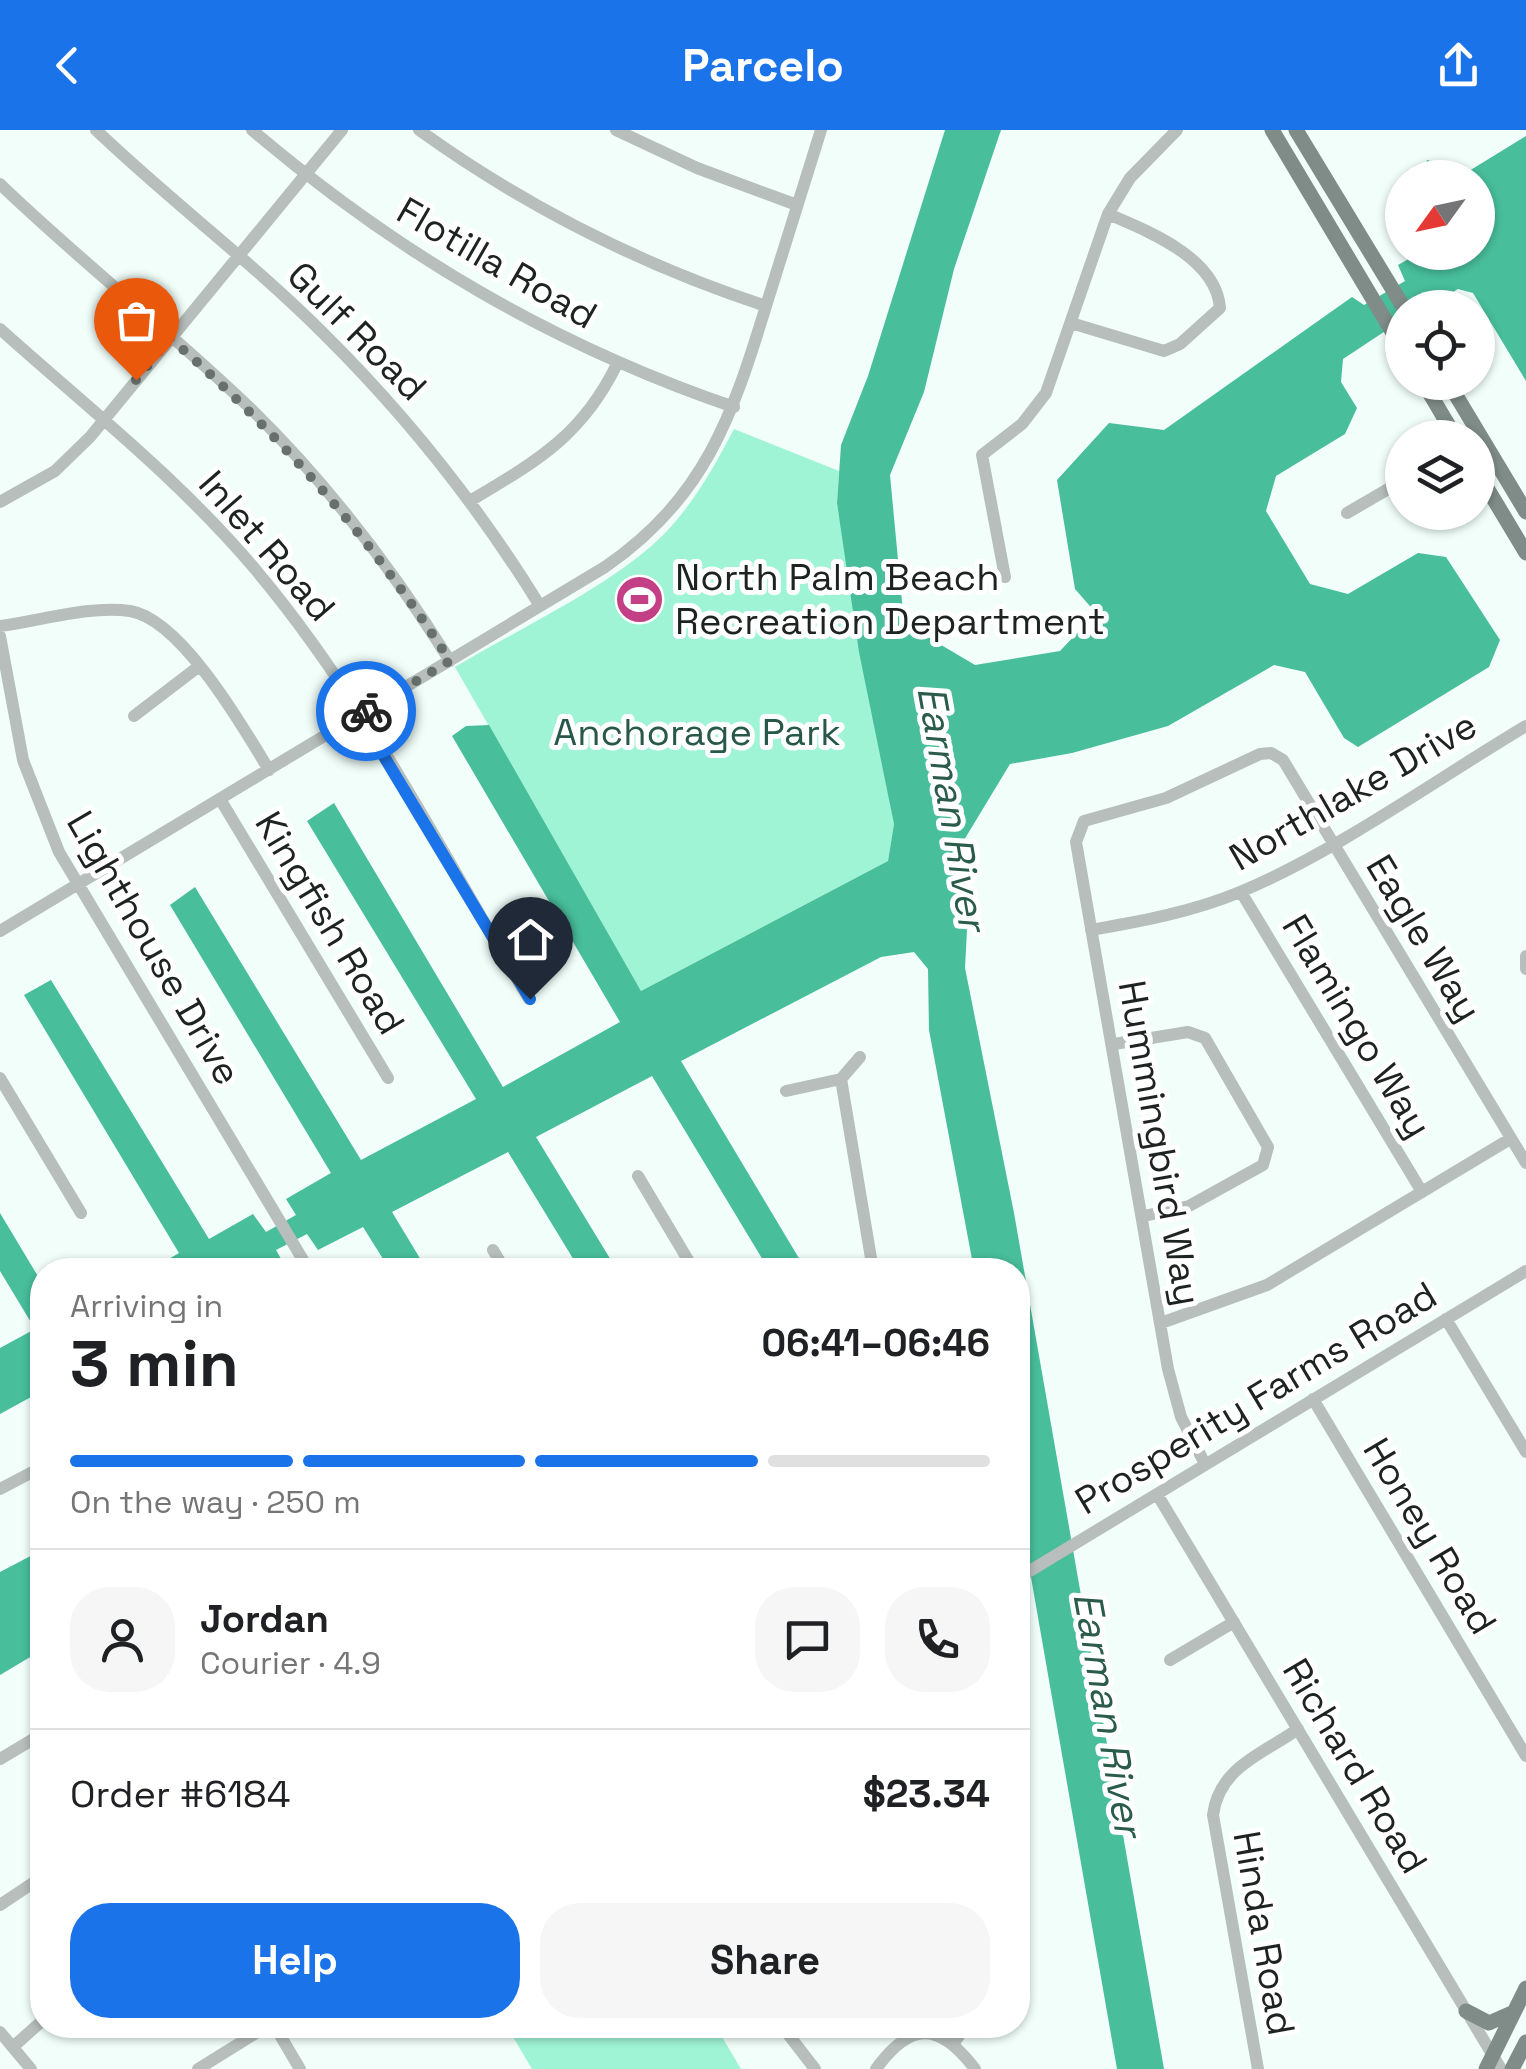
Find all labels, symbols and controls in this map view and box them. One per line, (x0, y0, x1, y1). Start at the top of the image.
text: Parcelo (682, 37, 844, 94)
icon: back (40, 38, 95, 93)
icon: share (1431, 38, 1486, 93)
north arrow (1385, 160, 1495, 270)
map controls (1385, 160, 1495, 530)
street label: Flotilla Road (388, 186, 606, 340)
street label: Gulf Road (277, 251, 437, 411)
pin (94, 278, 179, 381)
button: locate (1385, 290, 1495, 400)
icon: bag (109, 293, 164, 348)
button: layers (1385, 420, 1495, 530)
street label: Inlet Road (188, 461, 346, 631)
place label: North Palm Beach Recreation Department (675, 553, 1106, 645)
sports icon: North Palm Beach Recreation Department (614, 573, 666, 625)
courier (316, 661, 416, 761)
water label: Earman River (905, 682, 999, 938)
icon: bike (339, 684, 394, 739)
street label: Northlake Drive (1221, 701, 1485, 881)
park label: Anchorage Park (553, 708, 841, 756)
street label: Lighthouse Drive (56, 803, 252, 1093)
street label: Kingfish Road (245, 803, 415, 1043)
street label: Eagle Way (1356, 846, 1492, 1030)
pin (488, 897, 573, 1000)
street label: Flamingo Way (1272, 906, 1442, 1146)
icon: home (503, 912, 558, 967)
street label: Hummingbird Way (1108, 977, 1212, 1309)
street label: Prosperity Farms Road (1067, 1271, 1445, 1525)
text: Arriving in (70, 1286, 223, 1326)
text: 06:41–06:46 (761, 1319, 990, 1367)
text: 3 min (70, 1322, 239, 1405)
street label: Honey Road (1353, 1429, 1507, 1643)
text: On the way · 250 m (70, 1482, 361, 1522)
button: person (70, 1587, 175, 1692)
button: chat (755, 1587, 860, 1692)
button: phone (885, 1587, 990, 1692)
water label: Earman River (1061, 1588, 1155, 1844)
text: Jordan (200, 1595, 329, 1643)
text: Courier · 4.9 (200, 1643, 381, 1683)
street label: Richard Road (1272, 1650, 1438, 1882)
text: Order #6184 (70, 1770, 290, 1818)
text: $23.34 (863, 1770, 990, 1818)
street label: Hinda Road (1222, 1827, 1306, 2039)
button: Help (70, 1903, 520, 2018)
button: Share (540, 1903, 990, 2018)

